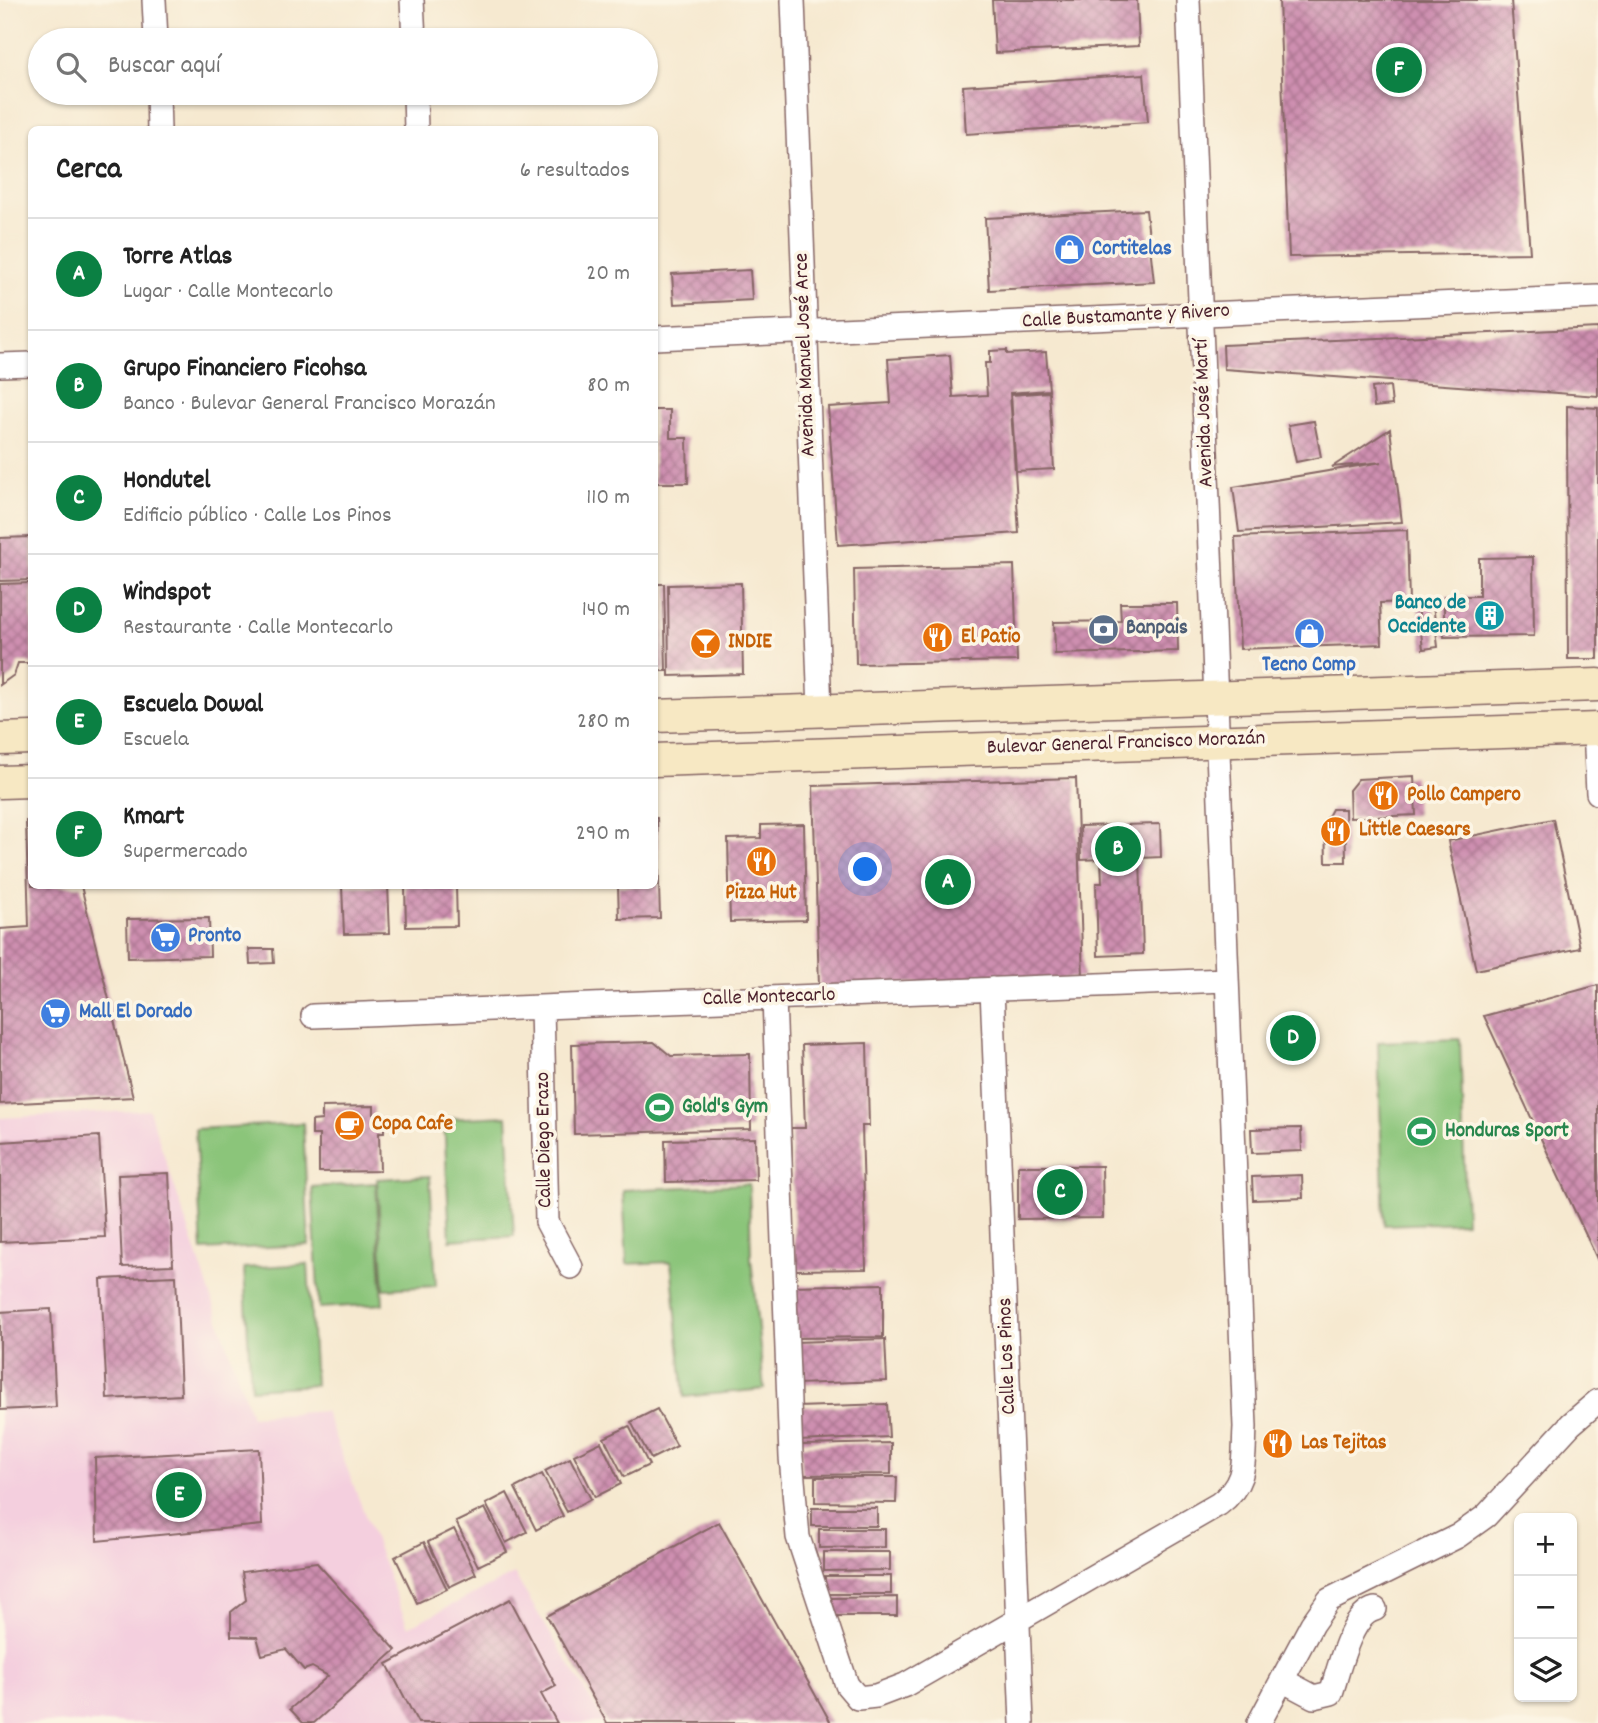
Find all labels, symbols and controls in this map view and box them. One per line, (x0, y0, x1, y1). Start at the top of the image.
search box (28, 28, 658, 105)
pin: F (1376, 44, 1422, 96)
icon: search (52, 48, 90, 86)
text: Buscar aquí (108, 48, 220, 85)
text: Cerca (56, 150, 121, 193)
text: 6 resultados (520, 155, 630, 188)
shop icon: Cortitelas (1052, 233, 1086, 267)
place label: Cortitelas (1092, 235, 1172, 265)
text: Torre Atlas (123, 239, 232, 276)
street label: Avenida Manuel José Arce (787, 252, 825, 458)
text: A (73, 258, 85, 291)
text: 20 m (586, 258, 630, 291)
text: Lugar · Calle Montecarlo (123, 276, 333, 309)
street label: Calle Bustamante y Rivero (1021, 297, 1231, 337)
street label: Avenida José Martí (1187, 336, 1223, 488)
text: Grupo Financiero Ficohsa (123, 351, 366, 388)
text: B (74, 370, 84, 403)
text: 80 m (587, 370, 630, 403)
text: Banco · Bulevar General Francisco Morazán (123, 388, 496, 421)
text: Hondutel (123, 463, 211, 500)
text: C (73, 482, 85, 515)
text: 110 m (586, 482, 630, 515)
text: Edificio público · Calle Los Pinos (123, 500, 392, 533)
text: Windspot (123, 575, 211, 612)
place label: Banco de Occidente (1387, 589, 1466, 643)
text: D (73, 594, 85, 627)
text: 140 m (582, 594, 630, 627)
building icon: Banco de Occidente (1472, 599, 1506, 633)
text: Restaurante · Calle Montecarlo (123, 612, 393, 645)
bank icon: Banpais (1086, 612, 1120, 646)
place label: Banpais (1126, 614, 1188, 644)
shop icon: Tecno Comp (1292, 617, 1326, 651)
restaurant icon: El Patio (921, 621, 955, 655)
place label: El Patio (961, 623, 1021, 653)
bar icon: INDIE (688, 626, 722, 660)
place label: INDIE (728, 628, 772, 658)
place label: Tecno Comp (1262, 651, 1356, 681)
text: Escuela Dowal (123, 687, 263, 724)
text: E (74, 706, 84, 739)
text: 280 m (577, 706, 630, 739)
text: Escuela (123, 724, 189, 757)
street label: Bulevar General Francisco Morazán (986, 724, 1266, 764)
restaurant icon: Pollo Campero (1367, 779, 1401, 813)
place label: Pollo Campero (1407, 781, 1521, 811)
text: Kmart (123, 799, 184, 836)
restaurant icon: Little Caesars (1319, 814, 1353, 848)
place label: Little Caesars (1359, 816, 1471, 846)
text: F (74, 818, 84, 851)
text: 290 m (576, 818, 630, 851)
pin: B (1095, 823, 1141, 875)
text: Supermercado (123, 836, 248, 869)
restaurant icon: Pizza Hut (744, 845, 778, 879)
your location (848, 852, 882, 886)
pin: A (925, 856, 971, 908)
place label: Pizza Hut (725, 879, 797, 909)
supermarket icon: Pronto (148, 920, 182, 954)
place label: Pronto (188, 922, 241, 952)
street label: Calle Montecarlo (702, 981, 836, 1015)
supermarket icon: Mall El Dorado (39, 996, 73, 1030)
place label: Mall El Dorado (79, 998, 192, 1028)
pin: D (1270, 1012, 1316, 1064)
street label: Calle Diego Erazo (529, 1072, 561, 1208)
sports icon: Gold's Gym (642, 1091, 676, 1125)
place label: Gold's Gym (682, 1093, 768, 1123)
cafe icon: Copa Cafe (332, 1108, 366, 1142)
place label: Copa Cafe (372, 1110, 453, 1140)
sports icon: Honduras Sport (1405, 1115, 1439, 1149)
place label: Honduras Sport (1445, 1117, 1569, 1147)
pin: C (1037, 1166, 1083, 1218)
street label: Calle Los Pinos (991, 1297, 1025, 1415)
restaurant icon: Las Tejitas (1261, 1427, 1295, 1461)
place label: Las Tejitas (1301, 1429, 1387, 1459)
pin: E (156, 1469, 202, 1521)
map controls (1514, 1513, 1577, 1702)
button: + (1514, 1513, 1577, 1576)
button: − (1514, 1576, 1577, 1639)
button: layers (1514, 1639, 1577, 1702)

